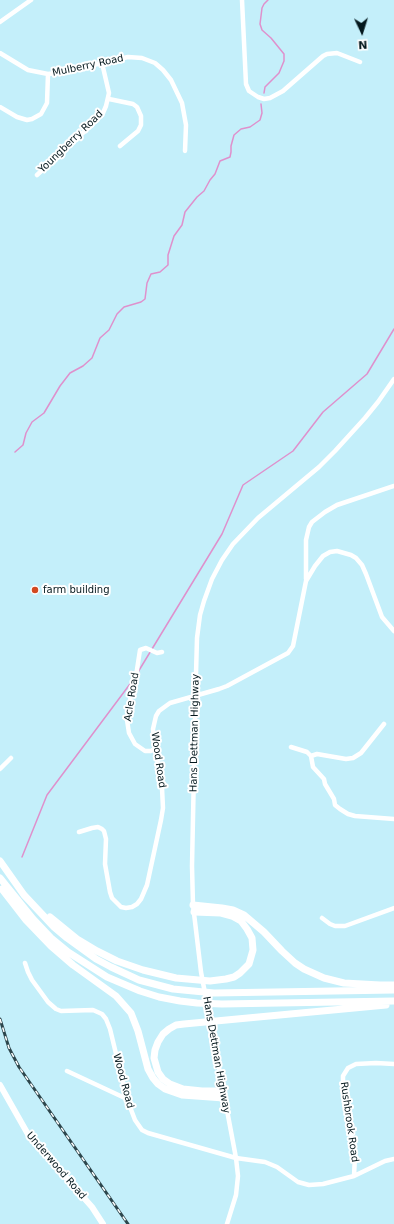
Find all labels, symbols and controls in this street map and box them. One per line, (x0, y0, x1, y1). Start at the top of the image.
north arrow (342, 12, 382, 52)
text: N (358, 38, 368, 51)
street label: Mulberry Road (51, 53, 125, 79)
street label: Youngberry Road (36, 108, 106, 176)
place label: farm building (43, 584, 110, 596)
marker: farm building (30, 585, 40, 595)
street label: Acle Road (122, 672, 142, 722)
street label: Hans Dettman Highway (188, 674, 202, 792)
street label: Wood Road (148, 731, 168, 789)
street label: Hans Dettman Highway (200, 996, 232, 1114)
street label: Wood Road (110, 1052, 136, 1110)
street label: Rushbrook Road (337, 1081, 361, 1163)
street label: Underwood Road (23, 1130, 89, 1202)

